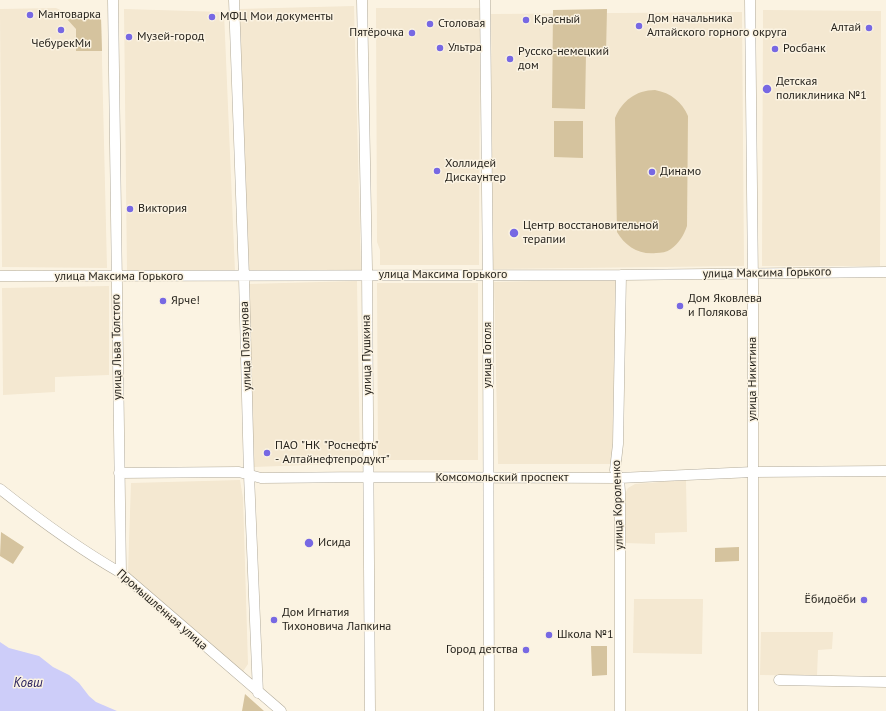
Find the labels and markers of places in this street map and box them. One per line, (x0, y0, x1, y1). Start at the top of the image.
place label: Мантоварка (38, 8, 101, 22)
marker: Мантоварка (25, 10, 35, 20)
place label: МФЦ Мои документы (220, 10, 333, 24)
marker: МФЦ Мои документы (207, 12, 217, 22)
place label: Дом начальника Алтайского горного округа (647, 12, 787, 40)
place label: Красный (534, 13, 580, 27)
marker: Красный (521, 15, 531, 25)
place label: Столовая (438, 17, 485, 31)
marker: Столовая (425, 19, 435, 29)
marker: Дом начальника Алтайского горного округа (634, 21, 644, 31)
place label: Алтай (831, 21, 861, 35)
marker: Алтай (864, 23, 874, 33)
marker: ЧебурекМи (56, 25, 66, 35)
place label: Пятёрочка (349, 26, 404, 40)
marker: Пятёрочка (407, 28, 417, 38)
place label: Музей-город (137, 30, 204, 44)
marker: Музей-город (124, 32, 134, 42)
place label: ЧебурекМи (31, 37, 91, 51)
place label: Ультра (448, 41, 482, 55)
place label: Росбанк (783, 42, 826, 56)
marker: Ультра (435, 43, 445, 53)
marker: Росбанк (770, 44, 780, 54)
place label: Русско-немецкий дом (518, 45, 609, 73)
marker: Русско-немецкий дом (505, 54, 515, 64)
place label: Детская поликлиника №1 (776, 75, 867, 103)
marker: Детская поликлиника №1 (761, 83, 773, 95)
place label: Холлидей Дискаунтер (445, 157, 506, 185)
place label: Динамо (660, 165, 701, 179)
marker: Холлидей Дискаунтер (432, 166, 442, 176)
marker: Динамо (647, 167, 657, 177)
place label: Виктория (138, 202, 187, 216)
marker: Виктория (125, 204, 135, 214)
place label: Центр восстановительной терапии (523, 219, 658, 247)
marker: Центр восстановительной терапии (508, 227, 520, 239)
place label: Дом Яковлева и Полякова (688, 292, 762, 320)
place label: Ярче! (171, 294, 200, 308)
marker: Ярче! (158, 296, 168, 306)
marker: Дом Яковлева и Полякова (675, 301, 685, 311)
place label: ПАО "НК "Роснефть" - Алтайнефтепродукт" (275, 439, 390, 467)
marker: ПАО "НК "Роснефть" - Алтайнефтепродукт" (262, 448, 272, 458)
place label: Исида (318, 536, 351, 550)
marker: Исида (303, 537, 315, 549)
place label: Ёбидоёби (805, 593, 856, 607)
marker: Ёбидоёби (859, 595, 869, 605)
place label: Дом Игнатия Тихоновича Лапкина (282, 606, 391, 634)
marker: Дом Игнатия Тихоновича Лапкина (269, 615, 279, 625)
place label: Школа №1 (557, 628, 613, 642)
marker: Школа №1 (544, 630, 554, 640)
place label: Город детства (446, 643, 518, 657)
marker: Город детства (521, 645, 531, 655)

